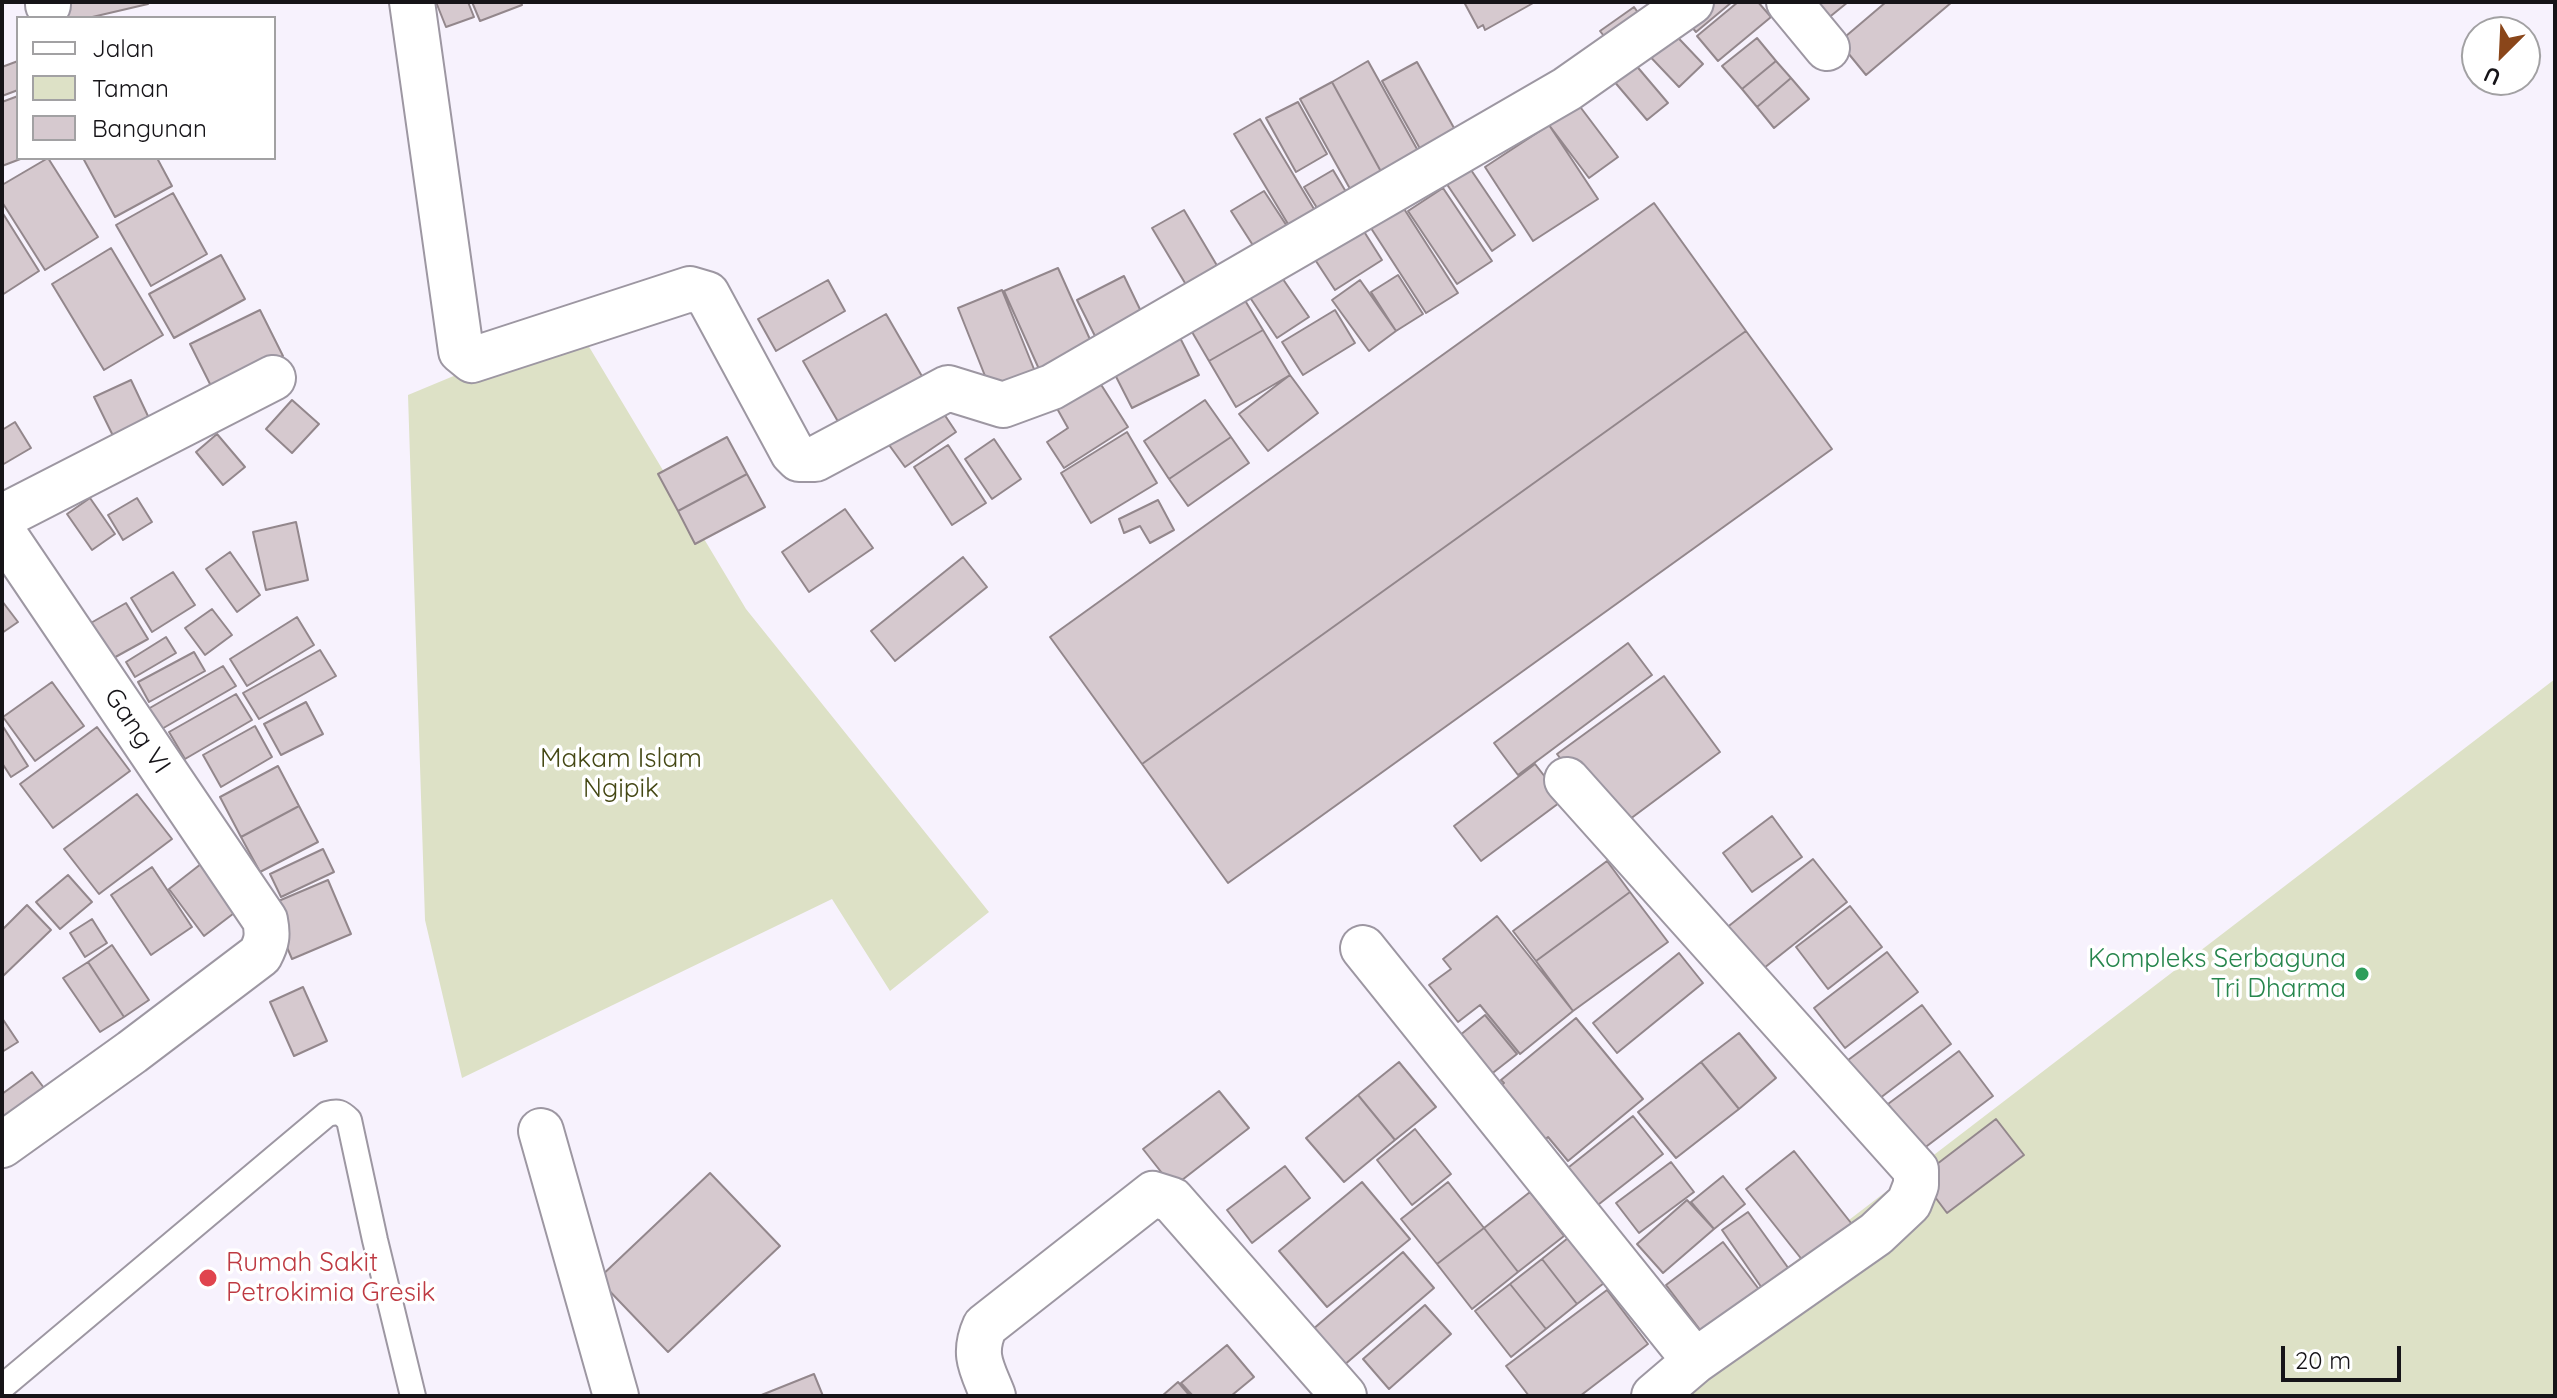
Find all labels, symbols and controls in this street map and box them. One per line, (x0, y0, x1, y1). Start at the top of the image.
legend (16, 16, 276, 160)
north arrow (2461, 16, 2541, 96)
text: Jalan (92, 33, 154, 63)
text: U (2479, 60, 2505, 92)
text: Taman (92, 73, 169, 103)
text: Bangunan (92, 113, 207, 143)
street label: Gang VI (97, 682, 177, 780)
park label: Makam Islam Ngipik (540, 743, 702, 804)
place label: Kompleks Serbaguna Tri Dharma (2088, 943, 2346, 1004)
marker: Kompleks Serbaguna Tri Dharma (2353, 965, 2371, 983)
place label: Rumah Sakit Petrokimia Gresik (226, 1247, 435, 1308)
marker: Rumah Sakit Petrokimia Gresik (197, 1267, 219, 1289)
scale bar (2285, 1330, 2405, 1380)
text: 20 m (2295, 1345, 2351, 1375)

